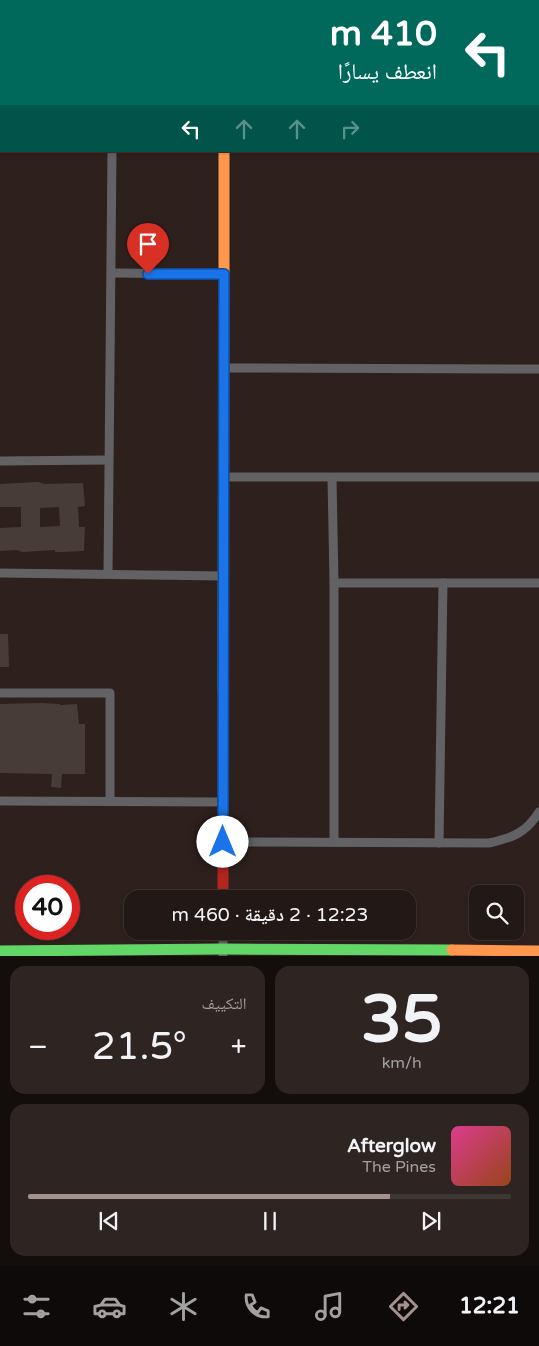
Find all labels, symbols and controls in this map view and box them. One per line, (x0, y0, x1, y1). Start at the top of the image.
text: 410 m (330, 13, 437, 55)
icon: left (455, 20, 520, 85)
text: انعطف يسارًا (338, 59, 437, 85)
icon: left (177, 115, 205, 143)
icon: ahead (230, 115, 258, 143)
icon: ahead (283, 115, 311, 143)
icon: right (336, 115, 364, 143)
pin (127, 223, 169, 274)
icon: arrive (134, 230, 162, 258)
position arrow (196, 815, 248, 867)
speed limit sign: 40 (15, 875, 80, 940)
map controls (469, 885, 524, 940)
button: search (469, 885, 524, 940)
text: 12:23 · 2 دقيقة · 460 m (172, 904, 368, 926)
text: 35 (361, 981, 443, 1060)
text: التكييف (202, 994, 247, 1014)
text: 21.5° (92, 1024, 187, 1070)
text: − (28, 1030, 48, 1064)
text: + (231, 1030, 246, 1064)
text: km/h (382, 1053, 422, 1073)
text: Afterglow (347, 1135, 436, 1157)
text: The Pines (362, 1157, 436, 1177)
icon: previous (95, 1207, 123, 1235)
icon: pause (256, 1207, 284, 1235)
icon: next (417, 1207, 445, 1235)
icon: filters (19, 1289, 54, 1324)
icon: car (92, 1289, 127, 1324)
icon: climate (166, 1289, 201, 1324)
icon: phone (239, 1289, 274, 1324)
icon: music (312, 1289, 347, 1324)
icon: directions (386, 1289, 421, 1324)
text: 12:21 (459, 1293, 520, 1319)

